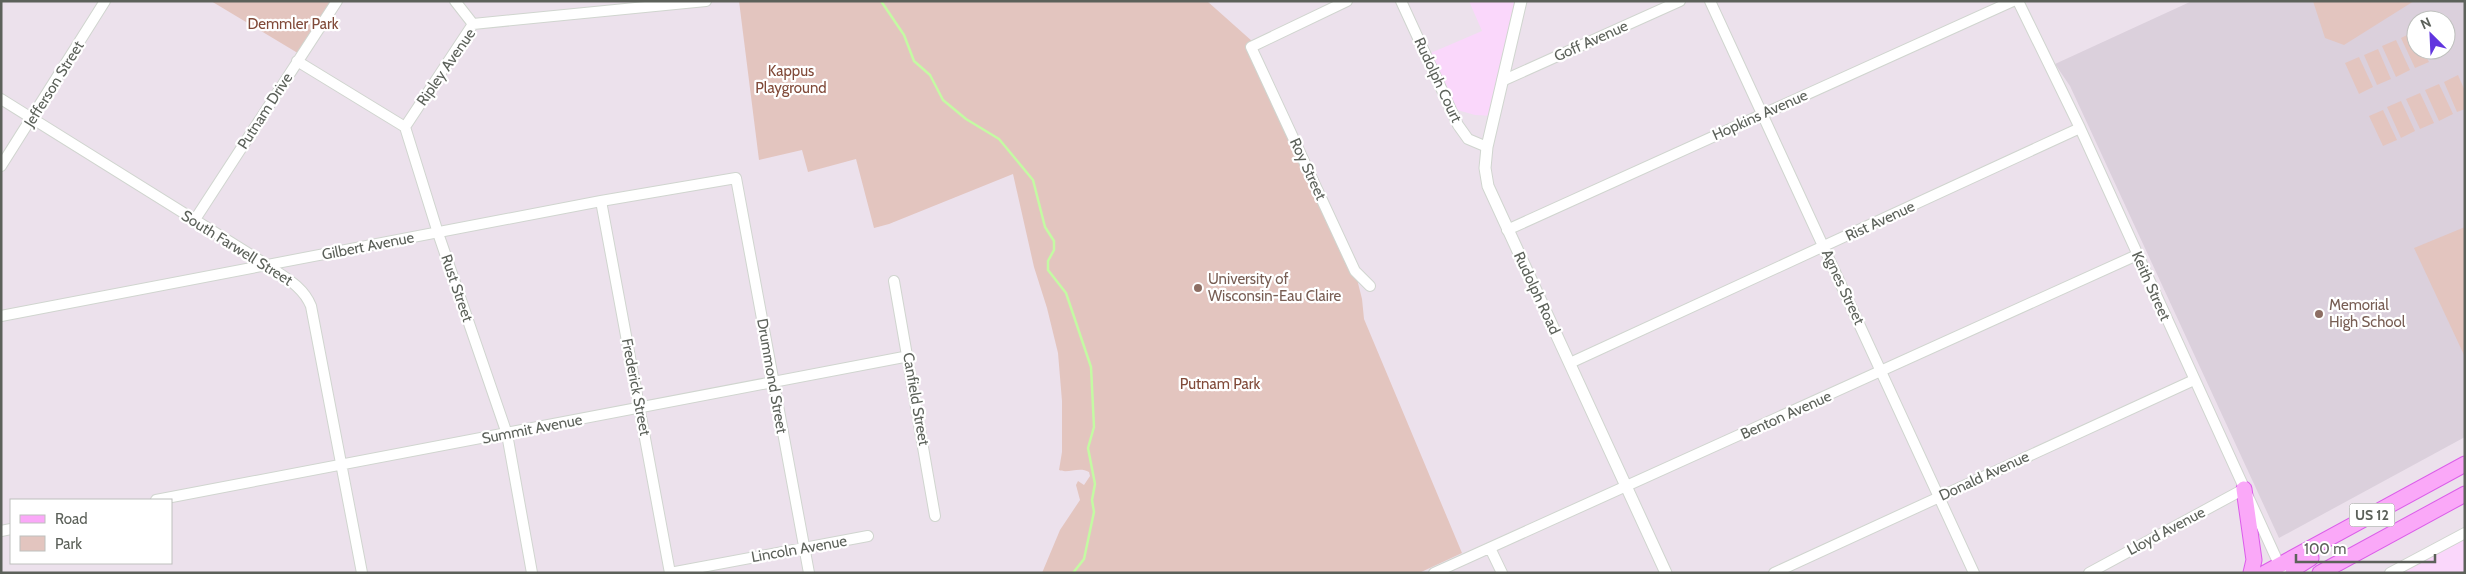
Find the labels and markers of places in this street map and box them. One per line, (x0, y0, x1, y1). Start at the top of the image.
place label: University of Wisconsin-Eau Claire (1208, 270, 1341, 305)
marker: University of Wisconsin-Eau Claire (1192, 282, 1204, 294)
place label: Memorial High School (2329, 296, 2406, 331)
marker: Memorial High School (2313, 308, 2325, 320)

